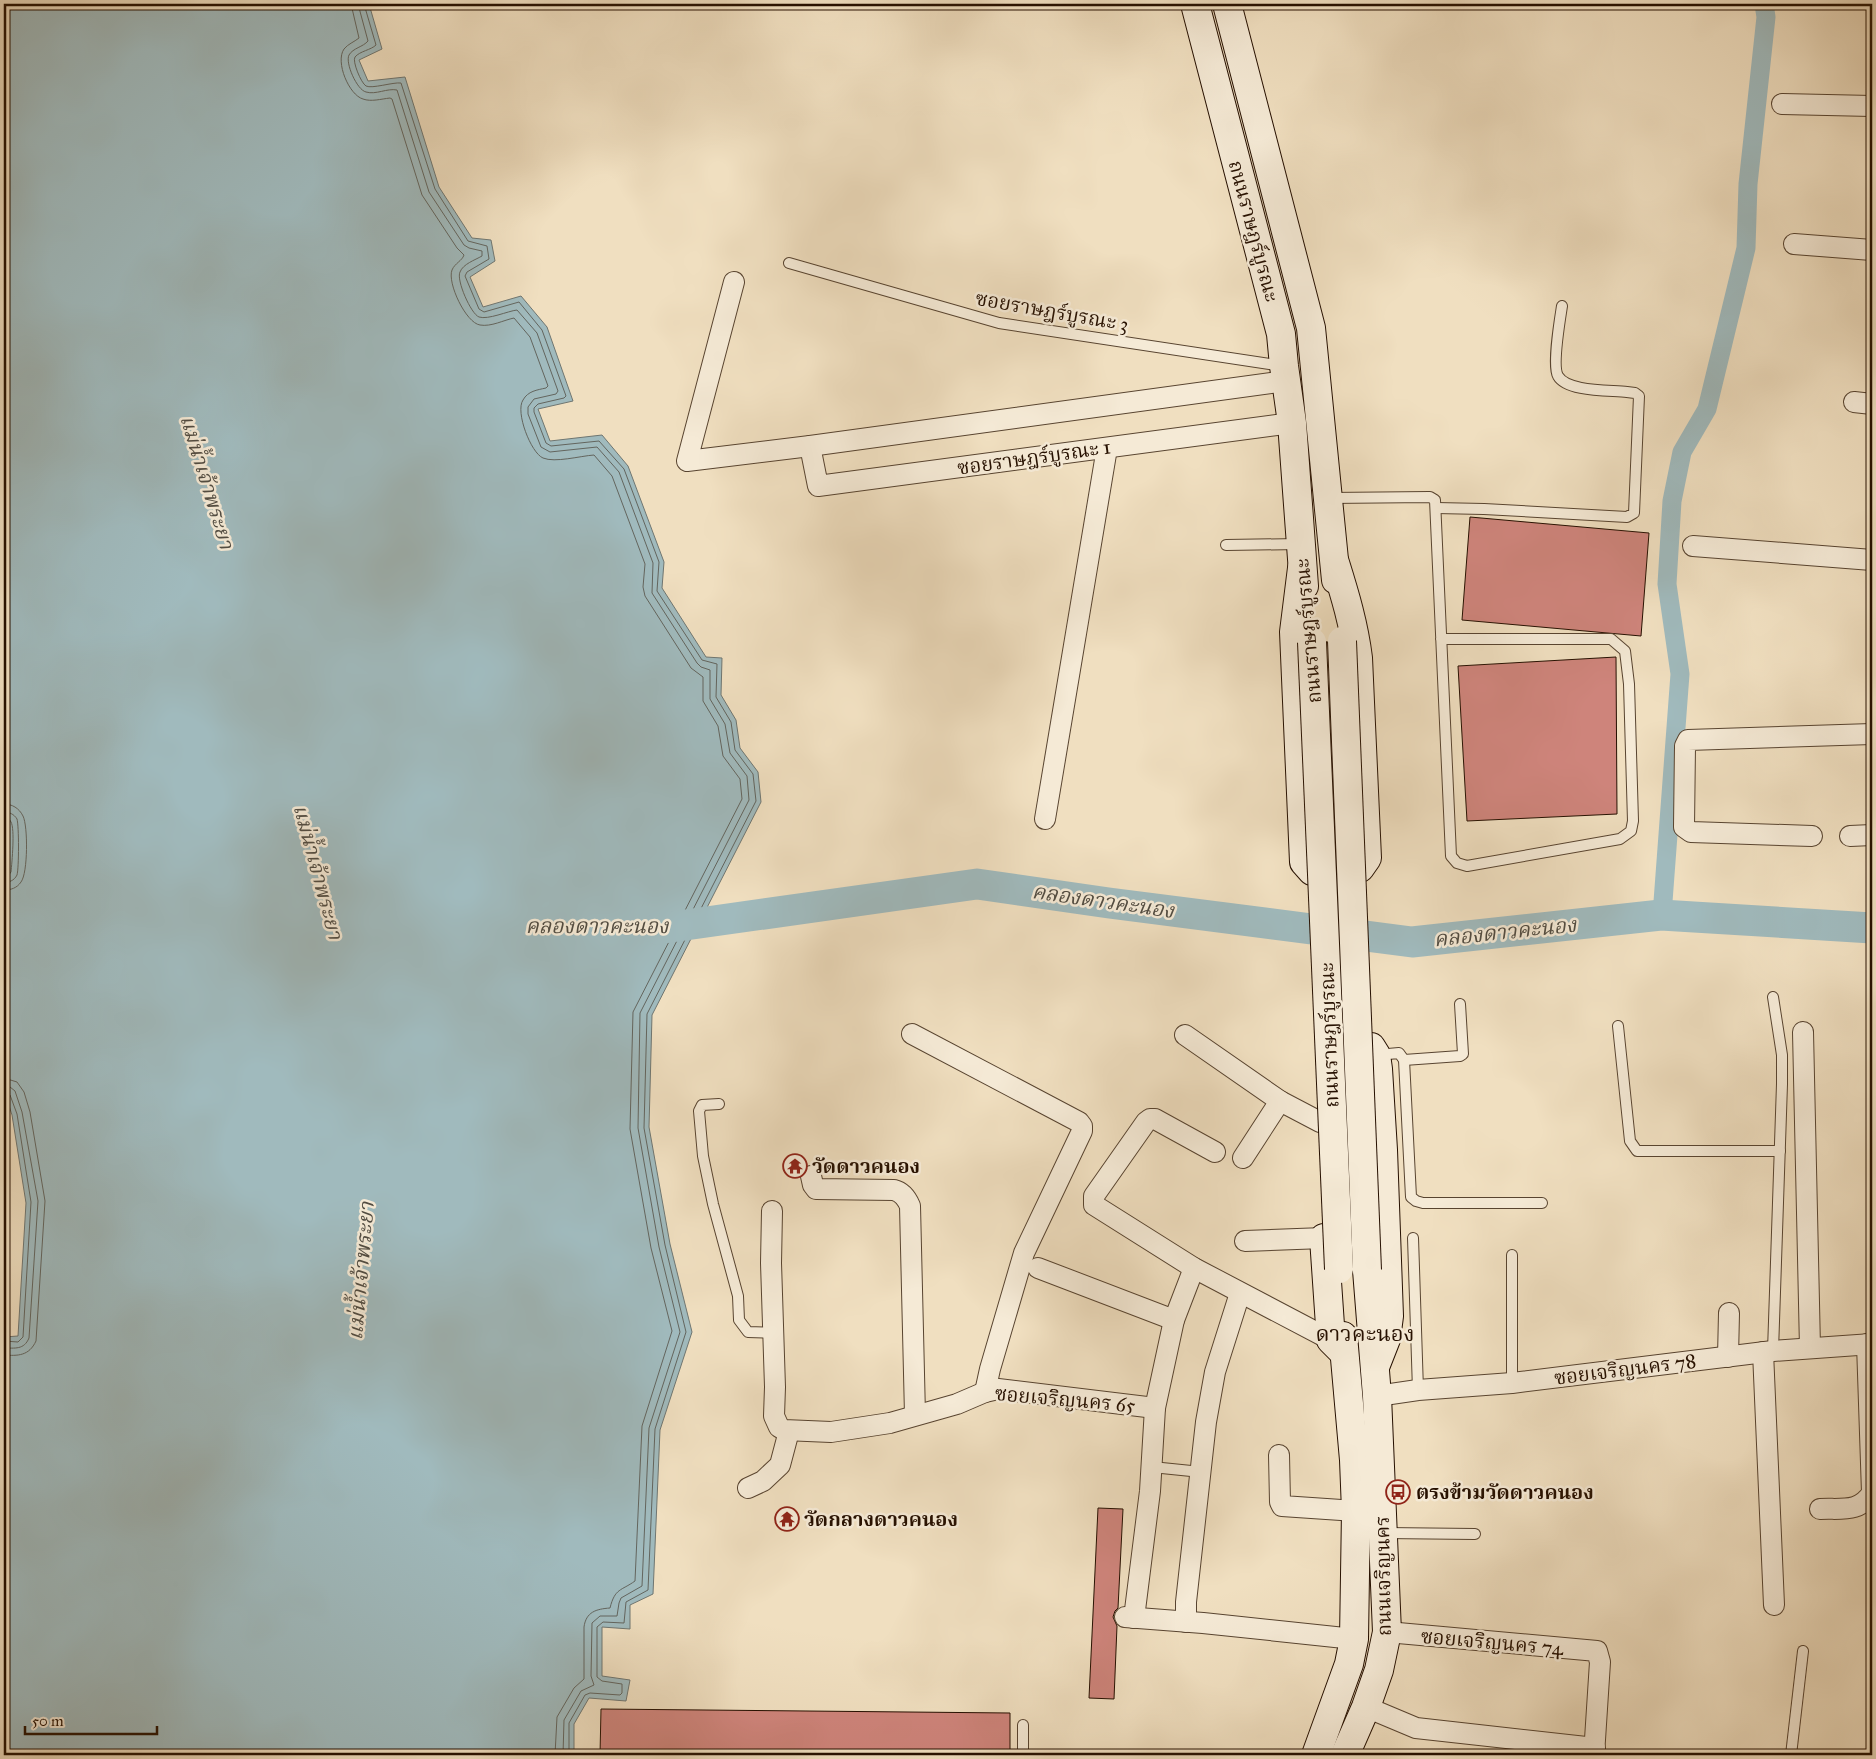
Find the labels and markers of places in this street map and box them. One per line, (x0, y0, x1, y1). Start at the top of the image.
temple icon: วัดดาวคนอง (782, 1153, 808, 1179)
place label: วัดดาวคนอง (812, 1154, 920, 1178)
bus stop icon: ตรงข้ามวัดดาวคนอง (1385, 1479, 1411, 1505)
place label: ตรงข้ามวัดดาวคนอง (1416, 1480, 1594, 1504)
temple icon: วัดกลางดาวคนอง (774, 1506, 800, 1532)
place label: วัดกลางดาวคนอง (804, 1507, 958, 1531)

